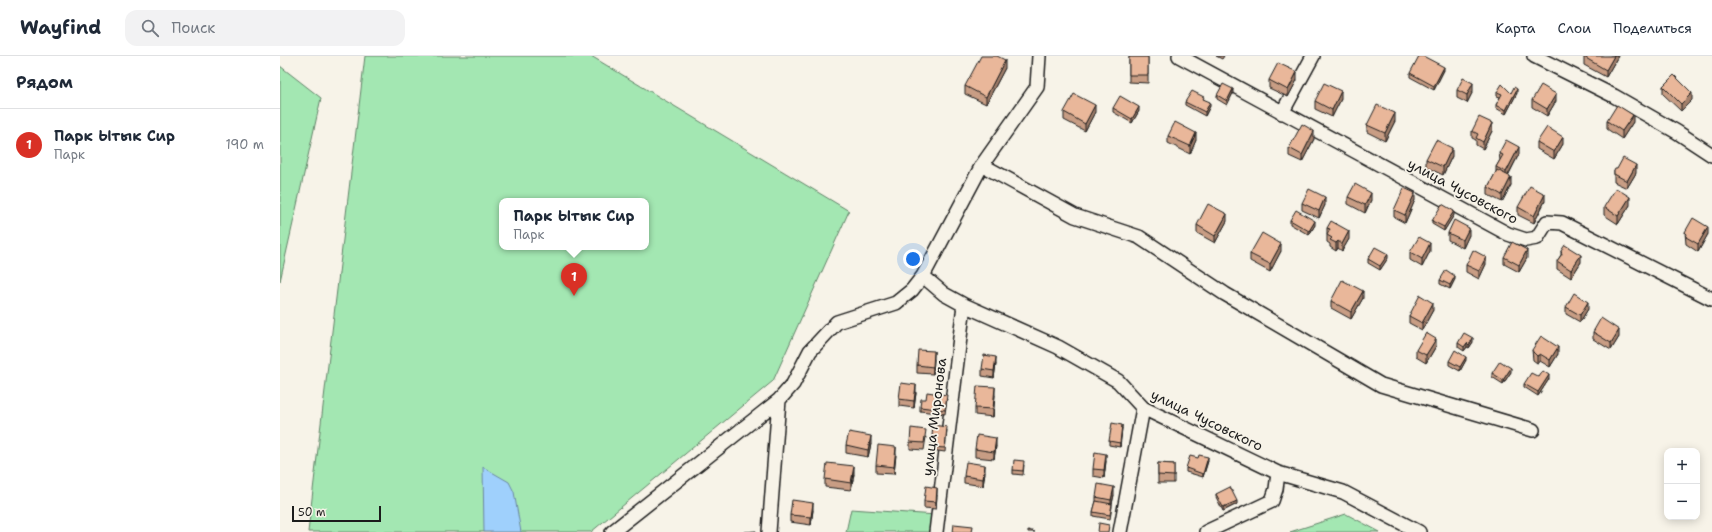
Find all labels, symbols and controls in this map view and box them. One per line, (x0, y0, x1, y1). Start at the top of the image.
search box (125, 10, 405, 46)
text: Wayfind (20, 15, 101, 40)
icon: search (139, 17, 161, 39)
text: Поиск (171, 18, 215, 38)
text: Карта (1495, 19, 1536, 37)
text: Слои (1558, 19, 1591, 37)
text: Поделиться (1613, 19, 1692, 37)
text: Рядом (16, 71, 73, 93)
text: Парк Ытык Сир (54, 126, 175, 146)
text: 1 (26, 136, 32, 153)
text: 190 m (225, 136, 264, 153)
text: Парк (54, 146, 85, 163)
street label: улица Чусовского (1405, 154, 1521, 228)
popup (499, 198, 649, 250)
text: Парк Ытык Сир (514, 206, 634, 226)
text: Парк (514, 226, 544, 243)
your location (903, 249, 923, 269)
pin: 1 (561, 263, 587, 296)
street label: улица Миронова (918, 357, 950, 477)
street label: улица Чусовского (1148, 385, 1266, 455)
map controls (1664, 448, 1700, 520)
button: + (1664, 448, 1700, 484)
button: − (1664, 484, 1700, 520)
scale bar (292, 504, 381, 523)
text: 50 m (298, 505, 326, 520)

